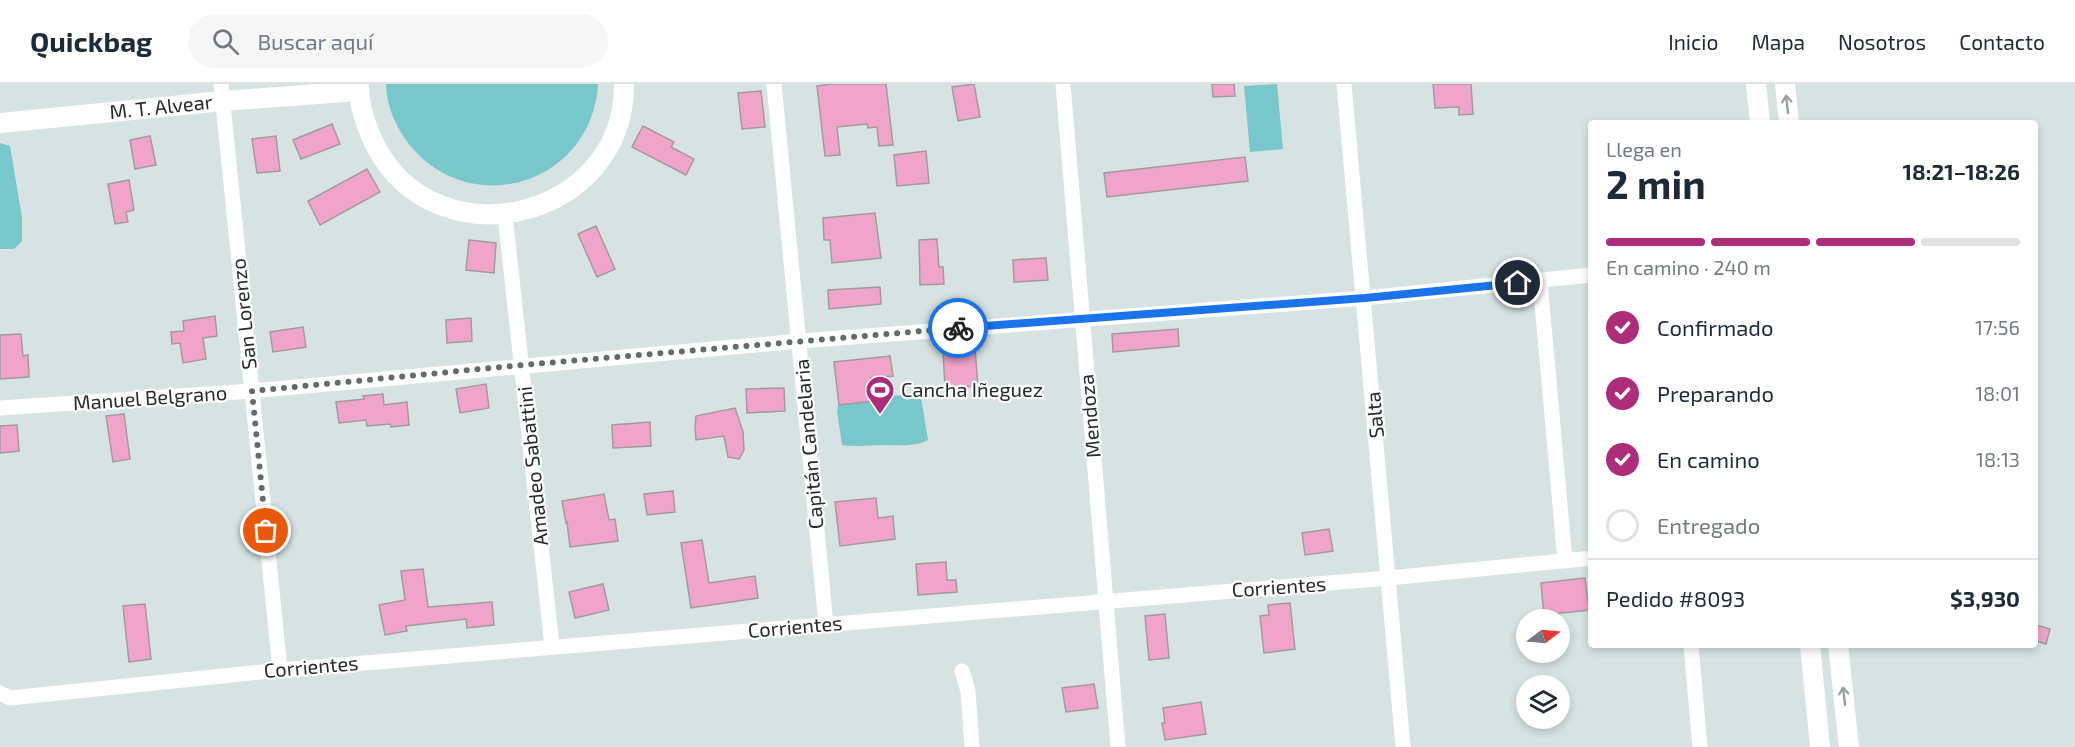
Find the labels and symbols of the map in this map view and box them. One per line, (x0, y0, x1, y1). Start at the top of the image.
street label: M. T. Alvear (108, 89, 214, 123)
one-way arrow (1781, 94, 1792, 114)
street label: San Lorenzo (225, 257, 261, 371)
pin (1492, 257, 1543, 308)
courier (928, 298, 988, 358)
street label: Capitán Candelaria (789, 358, 827, 530)
street label: Mendoza (1073, 373, 1105, 459)
sports icon: Cancha Iñeguez (864, 374, 896, 416)
place label: Cancha Iñeguez (901, 377, 1043, 401)
street label: Manuel Belgrano (72, 380, 228, 414)
street label: Amadeo Sabattini (512, 385, 552, 547)
street label: Salta (1360, 391, 1388, 439)
pin (240, 505, 291, 556)
street label: Corrientes (1231, 571, 1327, 601)
north arrow (1516, 609, 1570, 663)
street label: Corrientes (747, 610, 843, 642)
street label: Corrientes (263, 650, 359, 682)
one-way arrow (1838, 687, 1849, 706)

